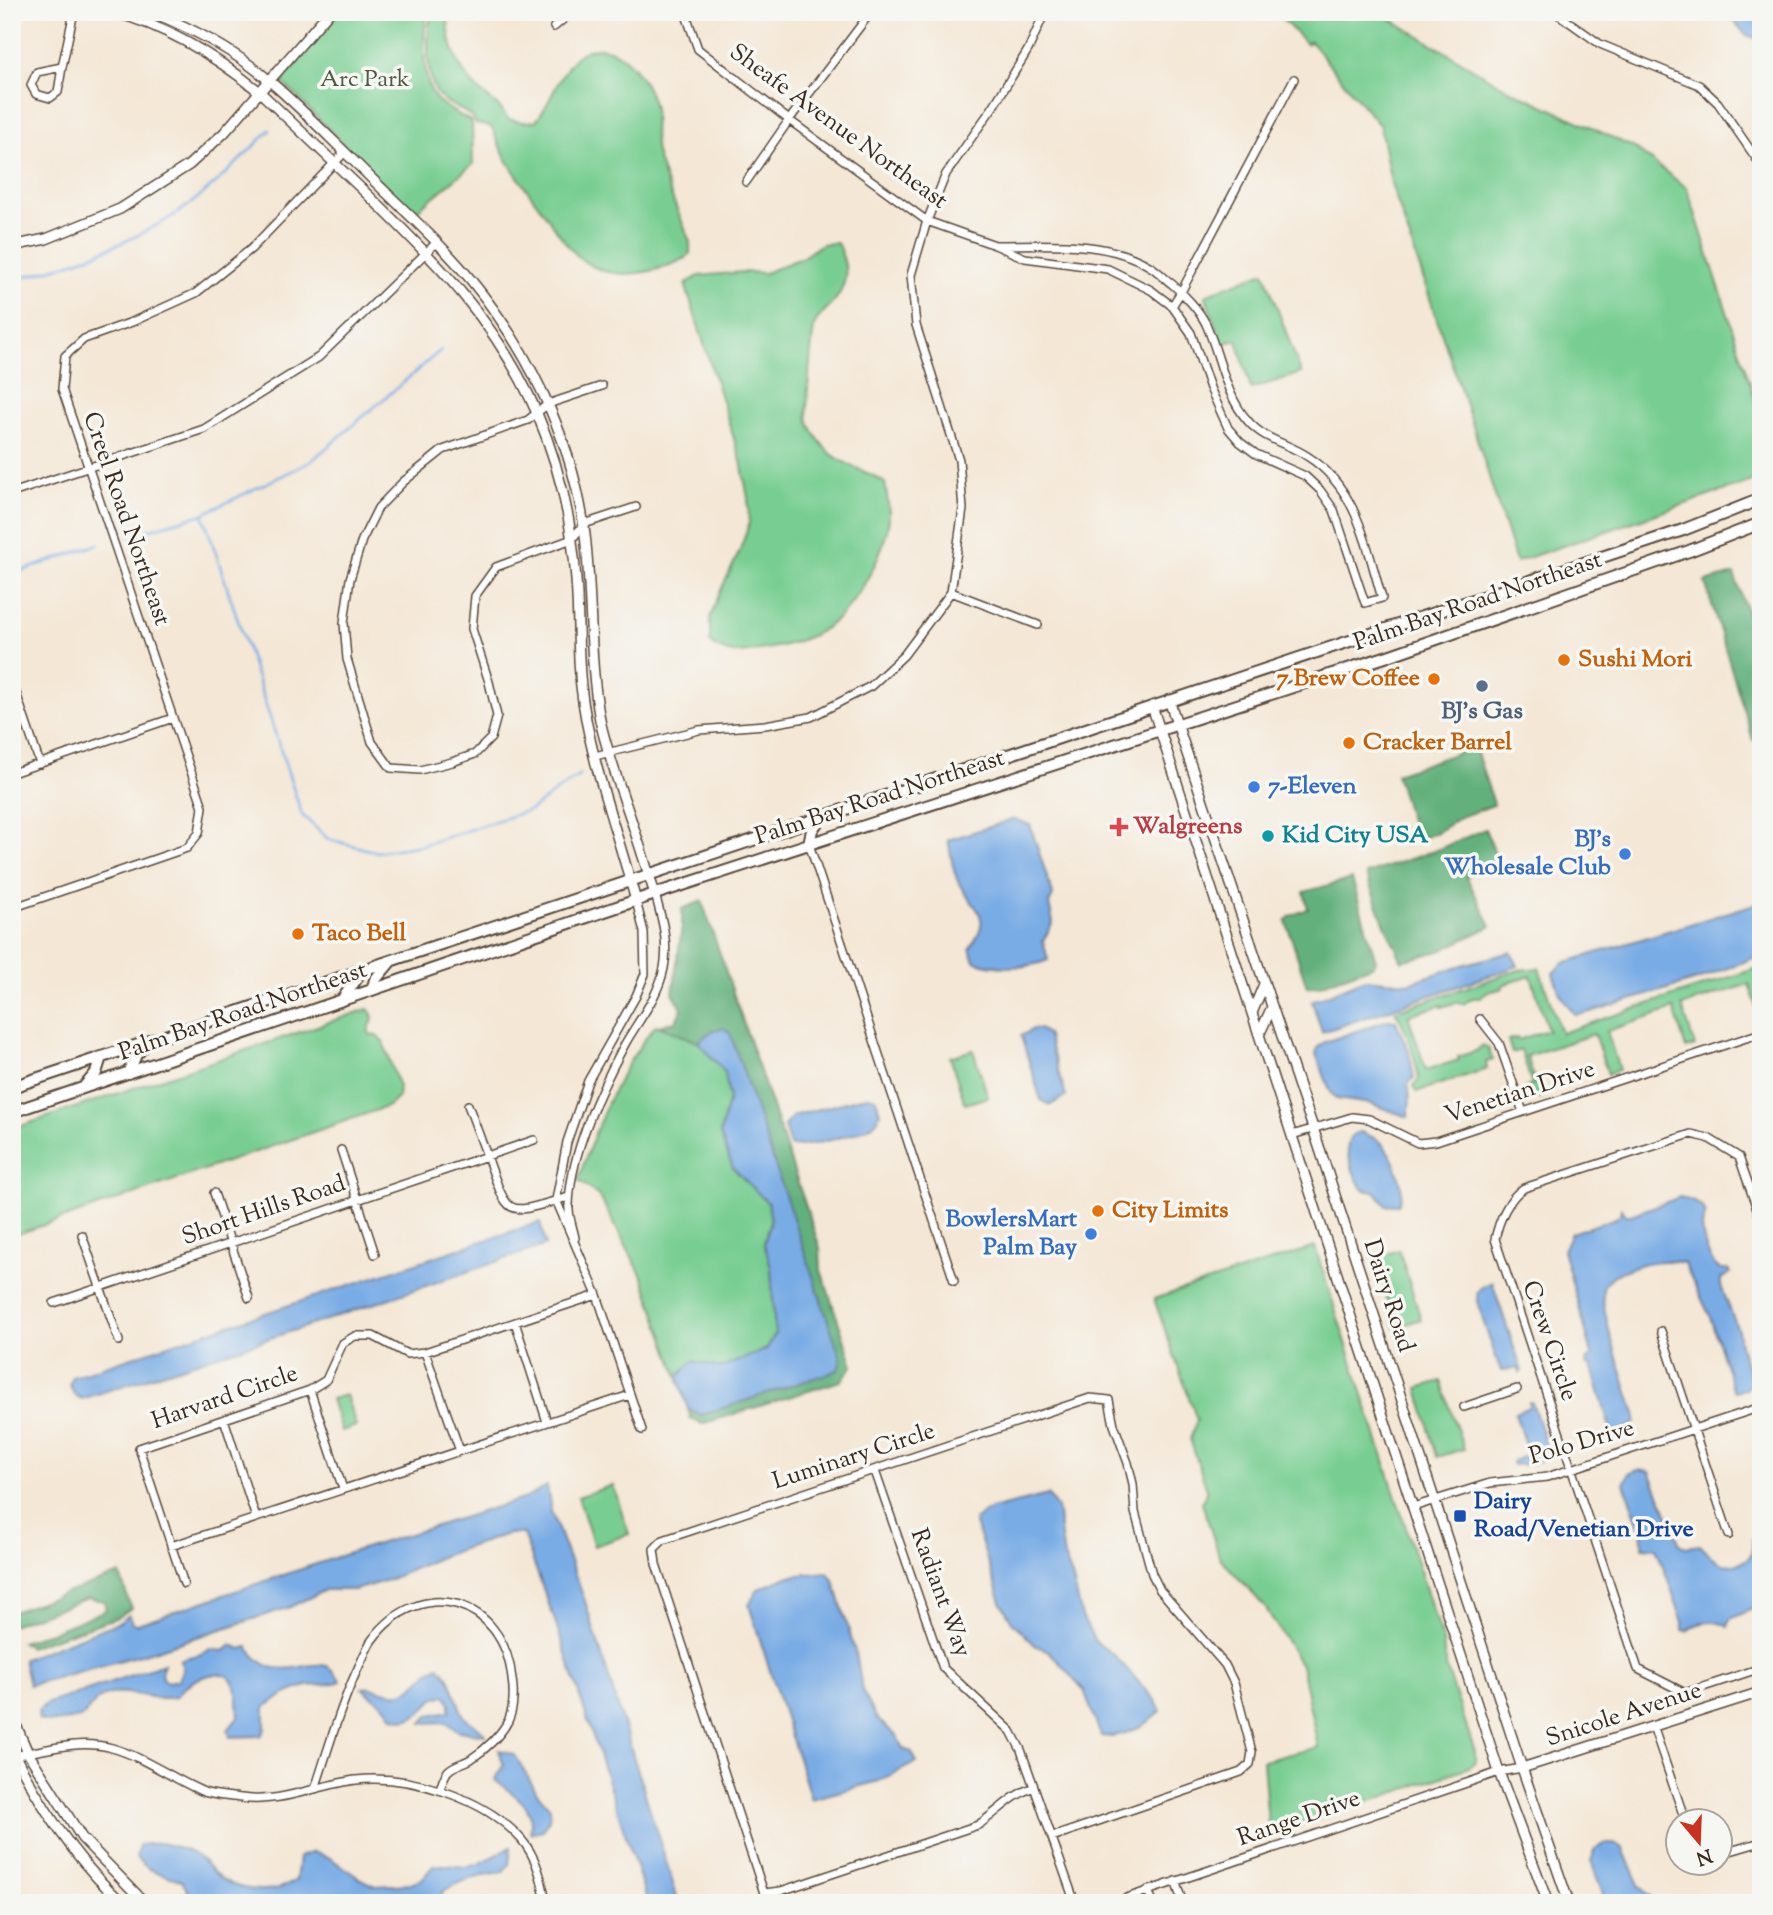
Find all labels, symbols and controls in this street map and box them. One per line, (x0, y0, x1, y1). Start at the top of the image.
street label: Sheafe Avenue Northeast (722, 36, 954, 218)
park label: Arc Park (320, 63, 410, 97)
street label: Creel Road Northeast (73, 408, 179, 630)
street label: Palm Bay Road Northeast (1349, 543, 1607, 661)
place label: Sushi Mori (1578, 643, 1692, 677)
marker: Sushi Mori (1556, 652, 1572, 668)
place label: 7 Brew Coffee (1277, 662, 1420, 696)
marker: 7 Brew Coffee (1426, 671, 1442, 687)
marker: BJ's Gas (1474, 678, 1490, 694)
place label: BJ's Gas (1441, 695, 1523, 729)
place label: Cracker Barrel (1363, 726, 1512, 760)
marker: Cracker Barrel (1341, 735, 1357, 751)
street label: Palm Bay Road Northeast (751, 742, 1009, 854)
place label: 7-Eleven (1268, 770, 1358, 804)
marker: 7-Eleven (1246, 779, 1262, 795)
place label: Walgreens (1133, 810, 1242, 844)
marker: Walgreens (1111, 819, 1127, 835)
place label: Kid City USA (1282, 819, 1429, 853)
place label: BJ's Wholesale Club (1444, 823, 1611, 885)
marker: Kid City USA (1260, 828, 1276, 844)
marker: BJ's Wholesale Club (1617, 846, 1633, 862)
place label: Taco Bell (312, 917, 406, 951)
marker: Taco Bell (290, 926, 306, 942)
street label: Palm Bay Road Northeast (114, 953, 372, 1071)
street label: Venetian Drive (1440, 1053, 1600, 1133)
street label: Short Hills Road (177, 1167, 351, 1255)
place label: City Limits (1112, 1194, 1228, 1228)
place label: BowlersMart Palm Bay (946, 1203, 1078, 1265)
marker: City Limits (1090, 1203, 1106, 1219)
marker: BowlersMart Palm Bay (1083, 1226, 1099, 1242)
street label: Dairy Road (1354, 1235, 1422, 1357)
street label: Crew Circle (1513, 1276, 1585, 1406)
street label: Harvard Circle (147, 1357, 303, 1439)
street label: Polo Drive (1525, 1412, 1639, 1474)
street label: Luminary Circle (768, 1415, 940, 1499)
place label: Dairy Road/Venetian Drive (1474, 1485, 1694, 1547)
marker: Dairy Road/Venetian Drive (1452, 1508, 1468, 1524)
street label: Radiant Way (901, 1524, 979, 1662)
street label: Snicole Avenue (1542, 1674, 1706, 1756)
street label: Range Drive (1233, 1782, 1365, 1856)
north arrow (1664, 1806, 1734, 1876)
text: N (1692, 1840, 1715, 1871)

